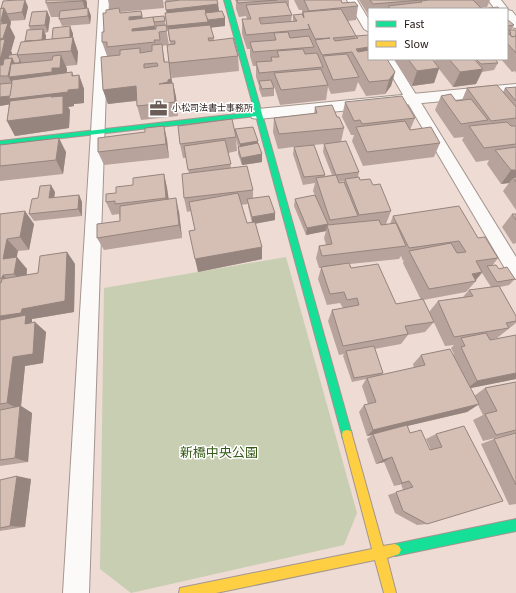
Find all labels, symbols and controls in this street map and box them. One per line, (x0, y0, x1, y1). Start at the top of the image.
legend (368, 8, 508, 60)
text: Fast (404, 16, 424, 33)
text: Slow (404, 36, 429, 53)
office icon: 小松司法書士事務所 (149, 98, 169, 118)
place label: 小松司法書士事務所 (172, 102, 253, 115)
park label: 新橋中央公園 (180, 444, 258, 462)

